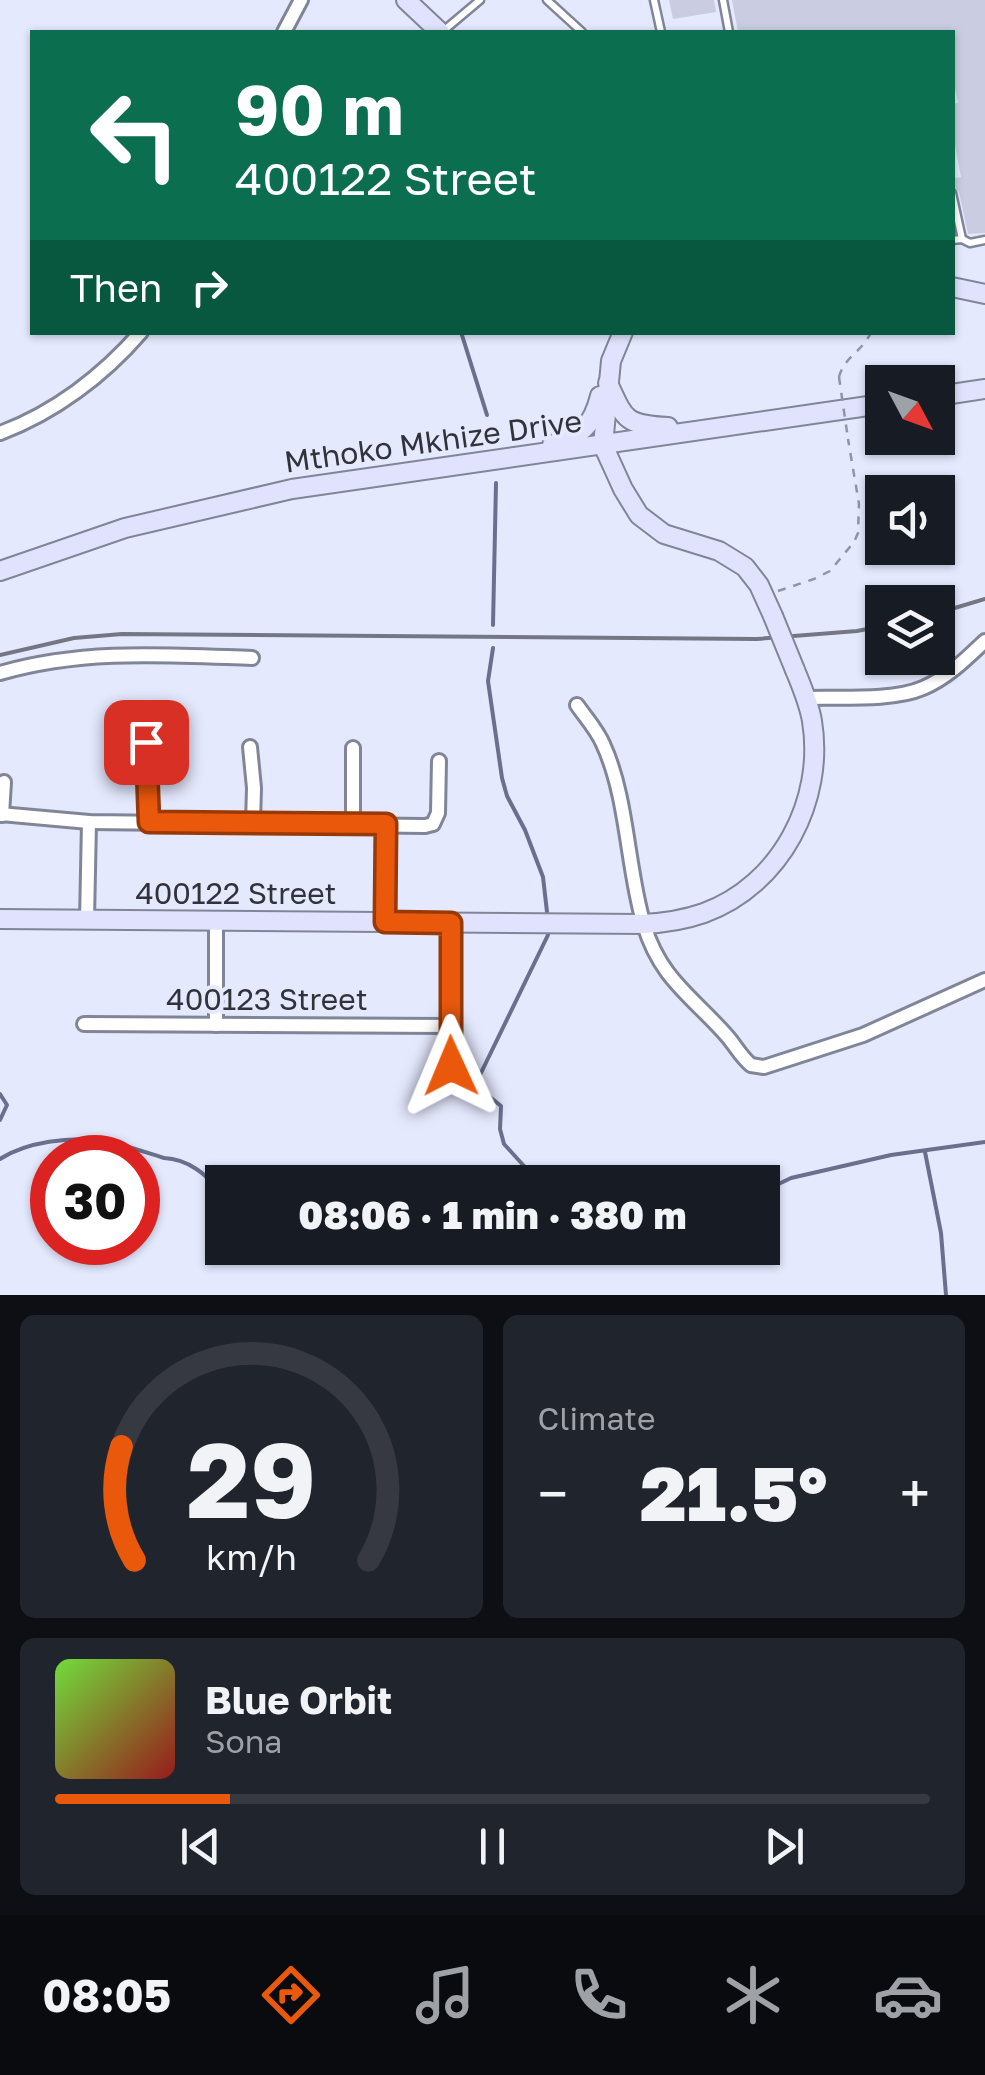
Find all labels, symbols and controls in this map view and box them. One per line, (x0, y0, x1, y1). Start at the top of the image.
text: 90 m (235, 66, 404, 150)
icon: left (70, 70, 200, 200)
text: 400122 Street (235, 151, 537, 205)
icon: right (182, 260, 237, 315)
text: Then (70, 265, 162, 310)
north arrow (865, 365, 955, 455)
map controls (865, 365, 955, 675)
street label: Mthoko Mkhize Drive (282, 402, 584, 480)
button: sound (865, 475, 955, 565)
button: layers (865, 585, 955, 675)
pin (104, 700, 189, 785)
icon: arrive (119, 715, 174, 770)
street label: 400122 Street (135, 875, 337, 911)
street label: 400123 Street (166, 981, 368, 1017)
position arrow (399, 1014, 503, 1118)
speed limit sign: 30 (30, 1135, 160, 1265)
text: 08:06 · 1 min · 380 m (298, 1192, 687, 1237)
text: Climate (538, 1399, 656, 1437)
text: 29 (187, 1416, 316, 1541)
text: 21.5° (640, 1447, 827, 1538)
text: − (538, 1460, 568, 1526)
text: + (900, 1460, 930, 1526)
text: km/h (206, 1535, 297, 1578)
text: Blue Orbit (205, 1677, 392, 1722)
text: Sona (205, 1722, 282, 1760)
icon: previous (173, 1819, 228, 1874)
icon: pause (465, 1819, 520, 1874)
icon: next (757, 1819, 812, 1874)
icon: directions (256, 1960, 326, 2030)
icon: music (410, 1960, 480, 2030)
icon: phone (564, 1960, 634, 2030)
icon: climate (718, 1960, 788, 2030)
icon: car (873, 1960, 943, 2030)
text: 08:05 (42, 1968, 171, 2022)

